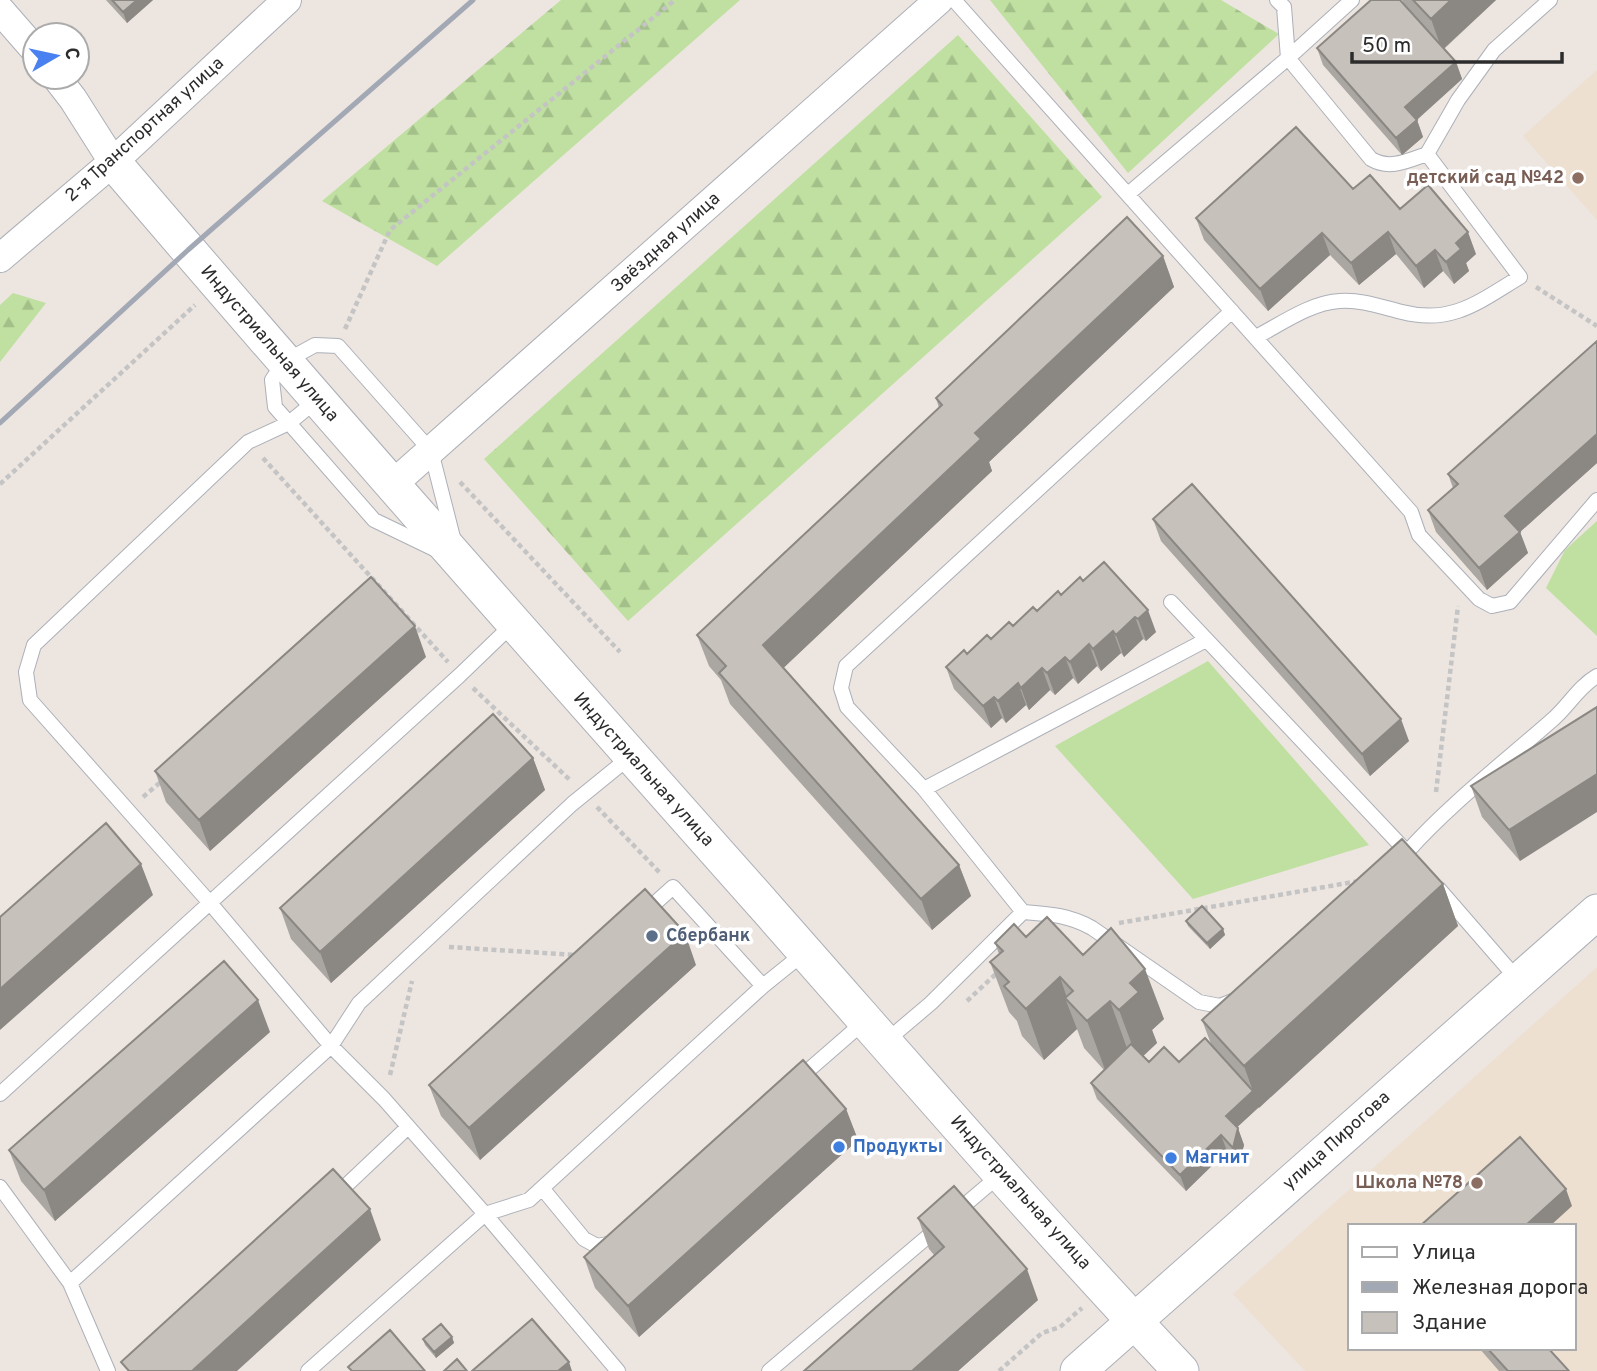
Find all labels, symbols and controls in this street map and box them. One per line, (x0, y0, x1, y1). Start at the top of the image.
north arrow (21, 21, 91, 91)
scale bar (1352, 21, 1562, 65)
text: 50 m (1362, 33, 1411, 60)
text: С (58, 46, 84, 62)
street label: 2-я Транспортная улица (61, 53, 229, 207)
place label: детский сад №42 (1407, 167, 1564, 190)
marker: детский сад №42 (1570, 170, 1586, 186)
street label: Звёздная улица (607, 188, 725, 298)
street label: Индустриальная улица (195, 261, 343, 427)
street label: Индустриальная улица (568, 688, 718, 852)
place label: Сбербанк (666, 925, 751, 948)
marker: Сбербанк (644, 928, 660, 944)
street label: улица Пирогова (1278, 1087, 1396, 1195)
street label: Индустриальная улица (945, 1111, 1095, 1275)
place label: Продукты (853, 1136, 943, 1159)
marker: Продукты (831, 1139, 847, 1155)
place label: Магнит (1185, 1147, 1250, 1170)
marker: Магнит (1163, 1150, 1179, 1166)
place label: Школа №78 (1355, 1172, 1463, 1195)
marker: Школа №78 (1469, 1175, 1485, 1191)
legend (1348, 1224, 1576, 1350)
text: Улица (1412, 1240, 1476, 1267)
text: Железная дорога (1412, 1275, 1588, 1302)
text: Здание (1412, 1310, 1487, 1337)

